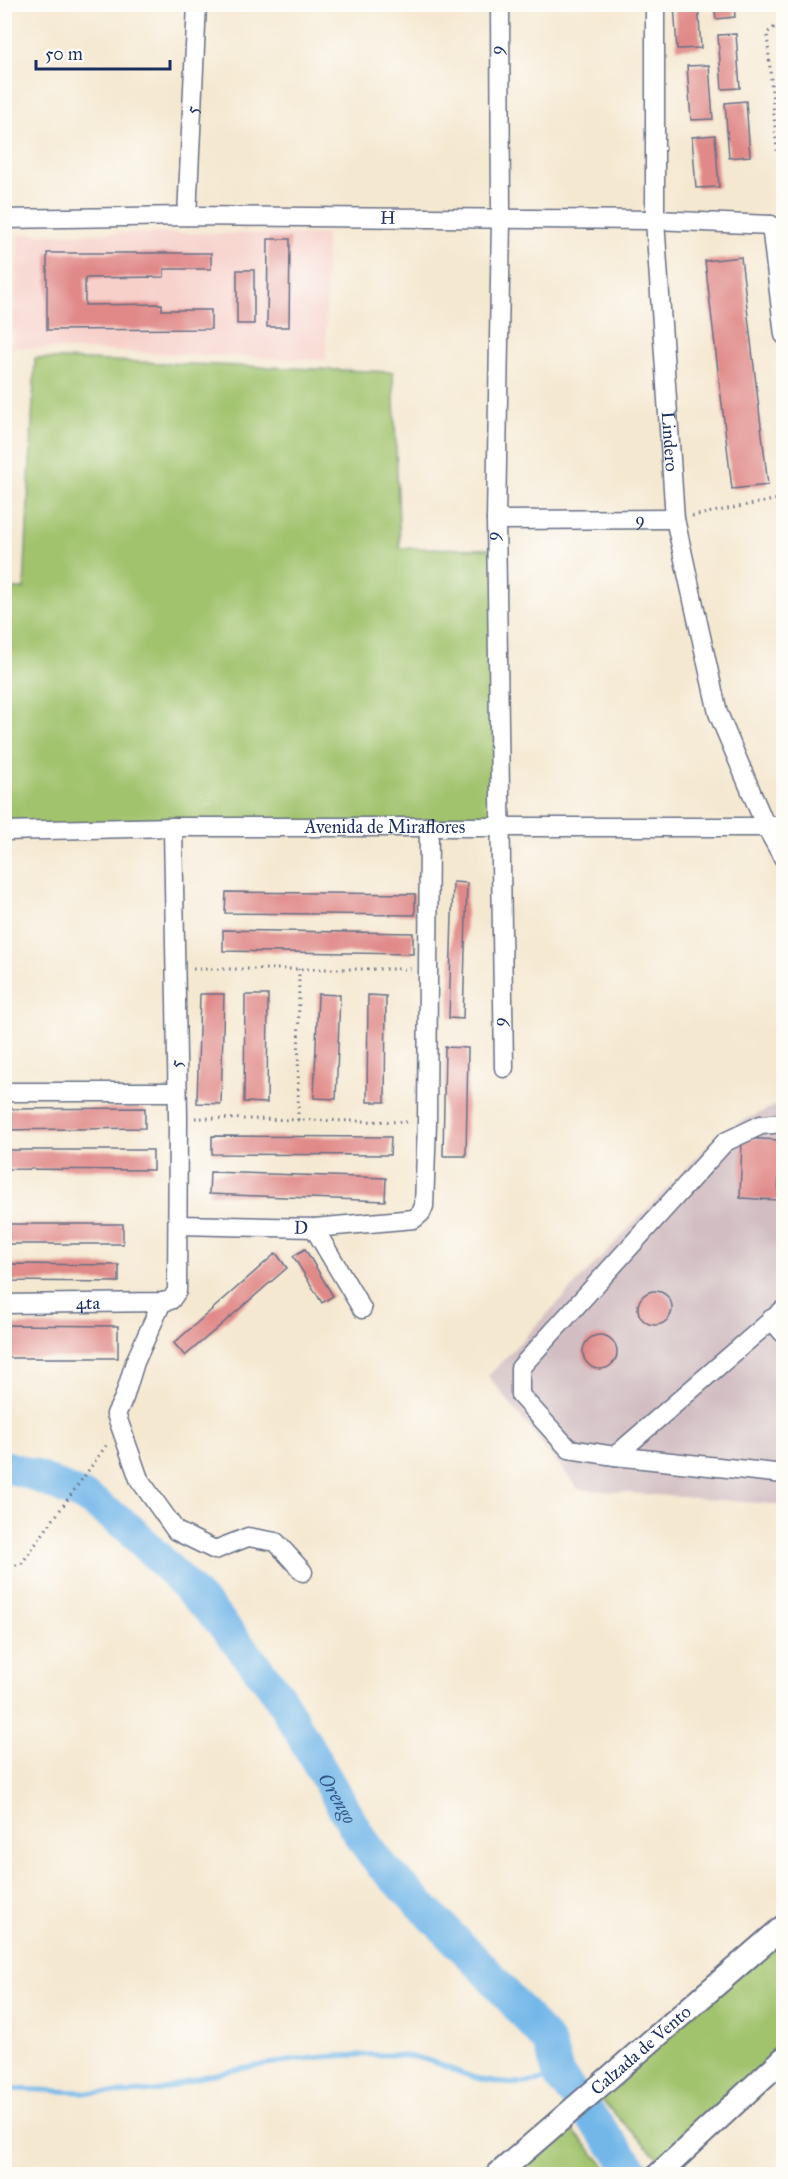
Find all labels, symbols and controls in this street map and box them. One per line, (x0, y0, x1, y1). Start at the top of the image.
scale bar (36, 33, 170, 71)
text: 50 m (45, 43, 83, 65)
street label: 6 (489, 45, 511, 55)
street label: 5 (181, 105, 203, 115)
street label: H (380, 207, 396, 229)
street label: Lindero (657, 411, 683, 472)
street label: 9 (635, 508, 645, 530)
street label: 6 (485, 531, 507, 541)
street label: Avenida de Miraflores (304, 816, 465, 838)
street label: 6 (492, 1017, 514, 1027)
street label: 5 (165, 1059, 187, 1068)
street label: D (294, 1217, 308, 1239)
street label: 4ta (76, 1292, 101, 1314)
water label: Orengo (314, 1768, 362, 1828)
street label: Calzada de Vento (586, 2001, 695, 2100)

